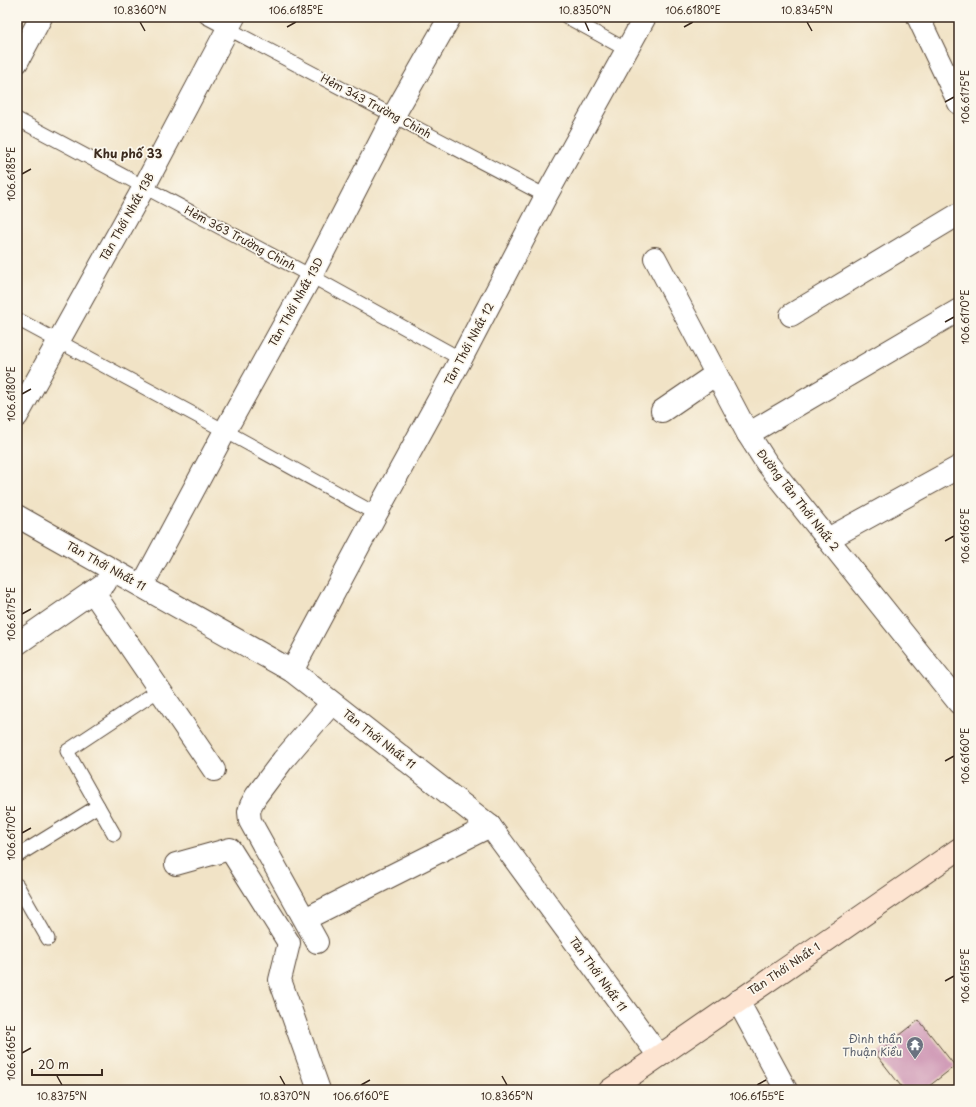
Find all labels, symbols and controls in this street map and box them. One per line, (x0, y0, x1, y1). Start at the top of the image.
text: 10.8360°N (113, 2, 167, 17)
text: 106.6185°E (269, 2, 323, 17)
text: 10.8350°N (559, 2, 611, 17)
text: 106.6180°E (665, 2, 721, 17)
text: 10.8345°N (781, 2, 833, 17)
street label: Hẻm 343 Trường Chinh (318, 69, 435, 142)
text: 106.6175°E (957, 70, 972, 124)
district label: Khu phố 33 (94, 144, 163, 162)
text: 106.6185°E (3, 147, 18, 201)
street label: Tân Thới Nhất 13B (95, 170, 158, 264)
street label: Hẻm 363 Trường Chinh (182, 201, 299, 274)
street label: Tân Thới Nhất 13D (264, 254, 327, 350)
text: 106.6170°E (957, 290, 972, 344)
street label: Tân Thới Nhất 12 (440, 299, 498, 388)
text: 106.6180°E (3, 366, 18, 422)
street label: Đường Tân Thới Nhất 2 (753, 445, 844, 555)
text: 106.6165°E (957, 508, 972, 564)
street label: Tân Thới Nhất 11 (63, 537, 149, 594)
text: 106.6175°E (3, 587, 18, 641)
street label: Tân Thới Nhất 11 (339, 705, 419, 773)
text: 106.6160°E (957, 728, 972, 784)
text: 106.6170°E (3, 806, 18, 860)
street label: Tân Thới Nhất 11 (566, 933, 631, 1015)
street label: Tân Thới Nhất 1 (744, 938, 823, 999)
text: 106.6155°E (957, 948, 972, 1004)
text: 106.6165°E (3, 1025, 18, 1081)
place label: Đình thần Thuận Kiều (842, 1030, 902, 1060)
temple icon: Đình thần Thuận Kiều (905, 1035, 925, 1060)
scale bar (32, 1051, 102, 1077)
text: 20 m (38, 1055, 69, 1073)
text: 10.8375°N (37, 1088, 87, 1103)
text: 10.8370°N (260, 1088, 311, 1103)
text: 106.6160°E (333, 1088, 389, 1103)
text: 10.8365°N (481, 1088, 533, 1103)
text: 106.6155°E (729, 1088, 785, 1103)

